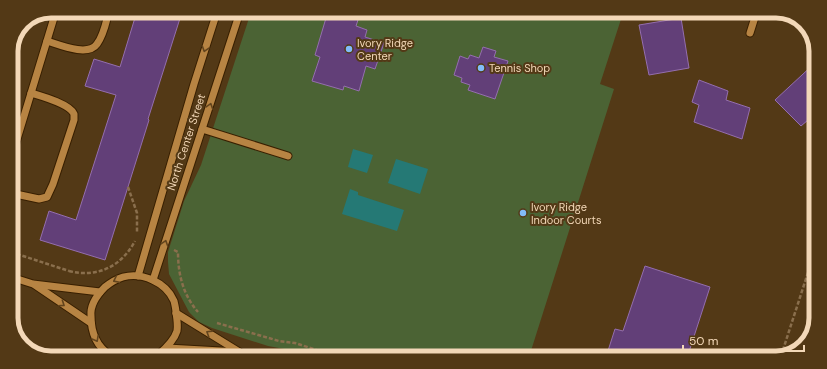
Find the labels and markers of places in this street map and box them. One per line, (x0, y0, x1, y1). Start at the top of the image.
place label: Ivory Ridge Center (357, 36, 413, 63)
marker: Ivory Ridge Center (344, 44, 354, 54)
place label: Tennis Shop (489, 61, 550, 75)
marker: Tennis Shop (476, 63, 486, 73)
place label: Ivory Ridge Indoor Courts (531, 200, 601, 227)
marker: Ivory Ridge Indoor Courts (518, 208, 528, 218)

